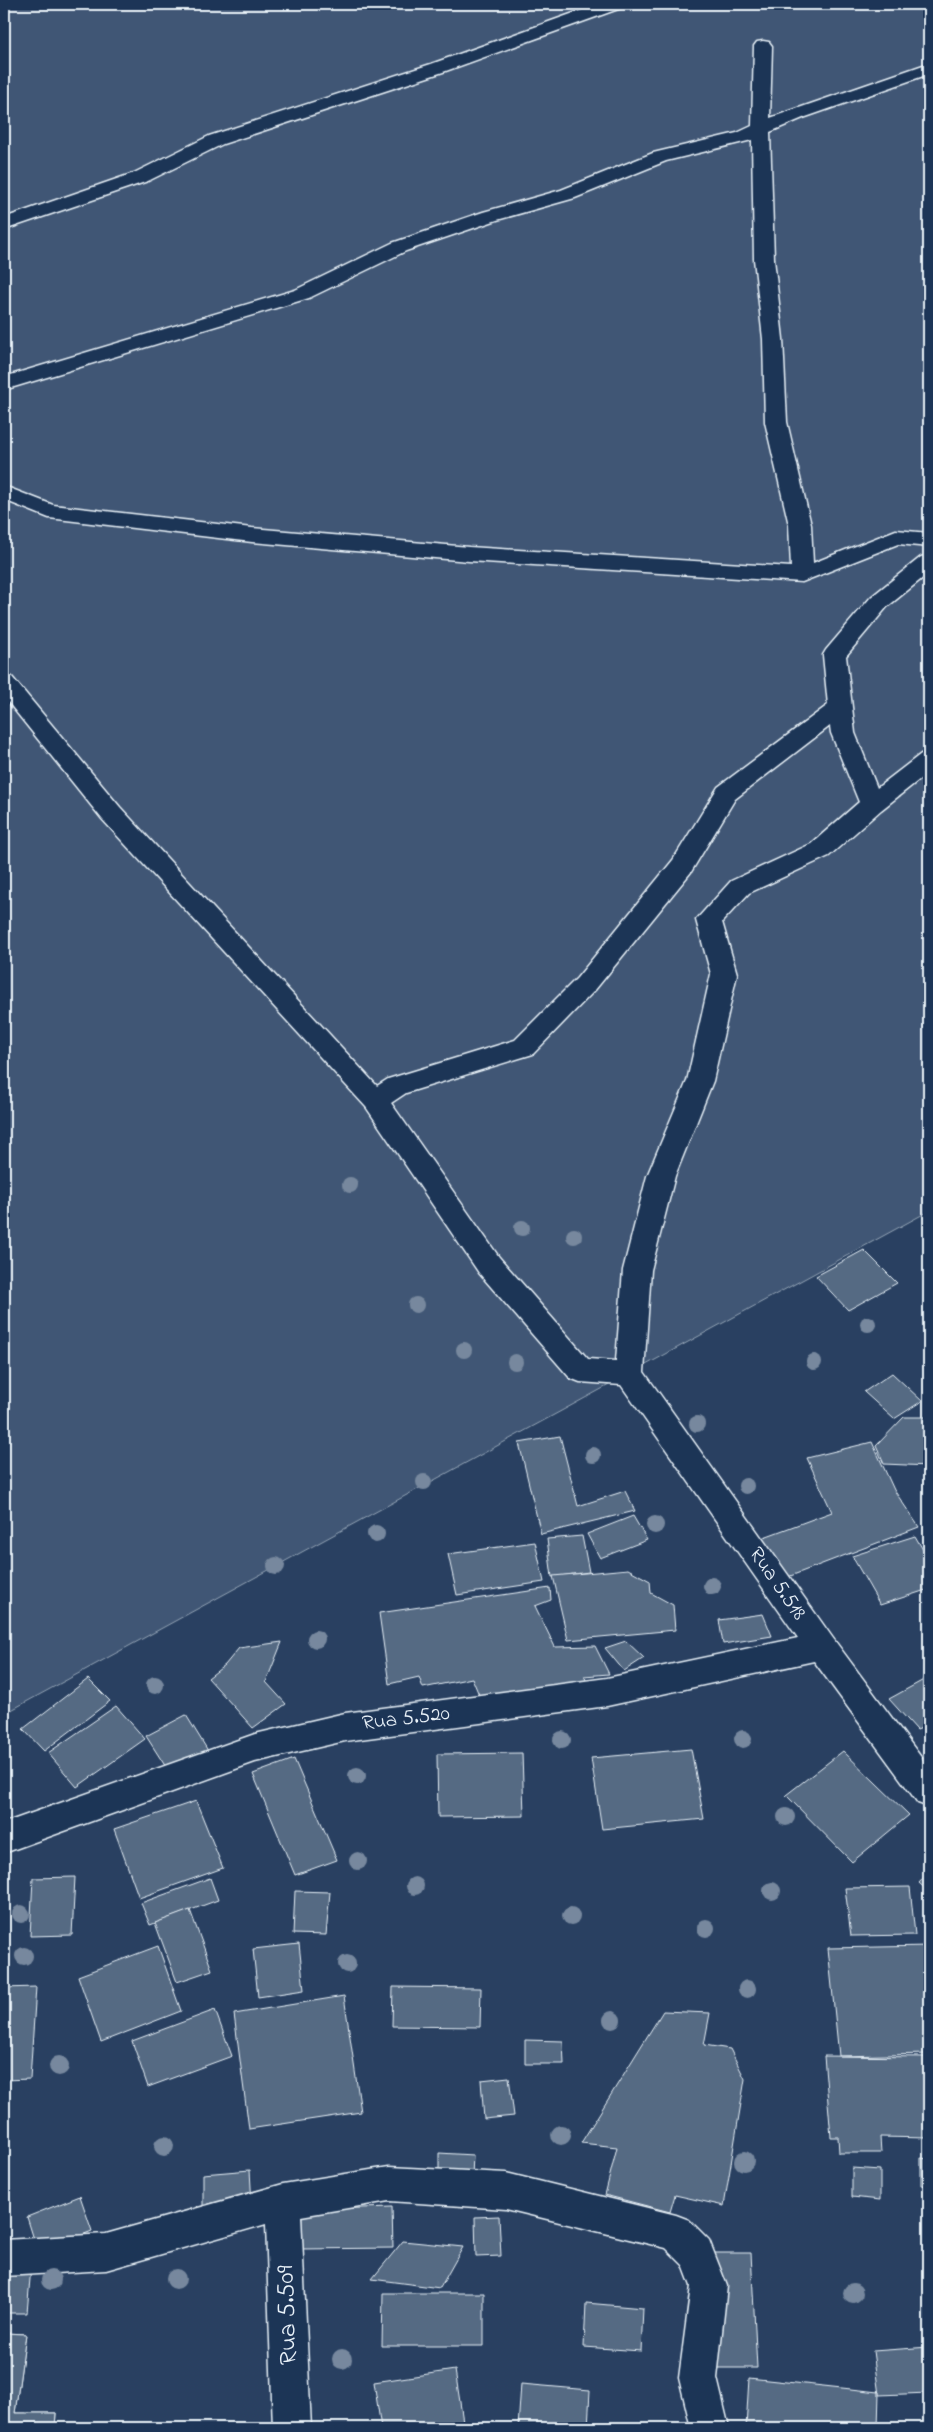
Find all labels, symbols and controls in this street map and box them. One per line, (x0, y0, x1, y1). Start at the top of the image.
street label: Rua 5.518 (741, 1541, 813, 1627)
street label: Rua 5.520 (361, 1699, 451, 1739)
street label: Rua 5.509 (268, 2264, 308, 2366)

